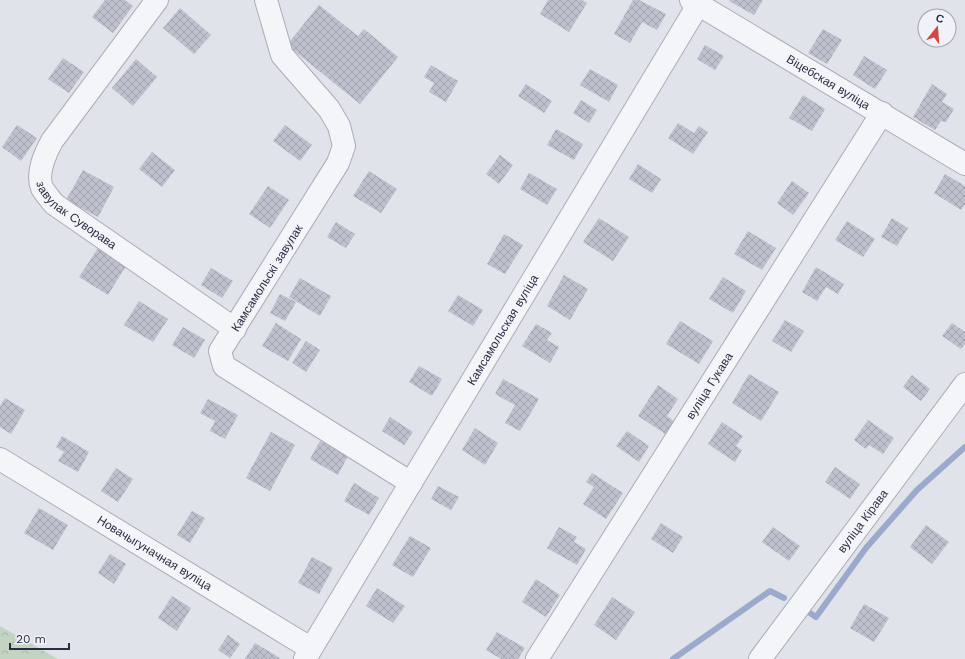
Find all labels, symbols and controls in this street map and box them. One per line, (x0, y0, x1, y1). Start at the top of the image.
north arrow (917, 8, 957, 48)
text: С (934, 12, 946, 26)
street label: Віцебская вуліца (784, 52, 873, 113)
street label: завулак Суворава (33, 180, 119, 252)
street label: Камсамольскі завулак (228, 221, 306, 334)
street label: Камсамольская вуліца (464, 272, 542, 388)
street label: вуліца Гукава (683, 350, 736, 422)
street label: вуліца Кірава (835, 487, 891, 555)
street label: Новачыгуначная вуліца (95, 513, 215, 594)
scale bar (10, 625, 69, 651)
text: 20 m (16, 632, 46, 646)

